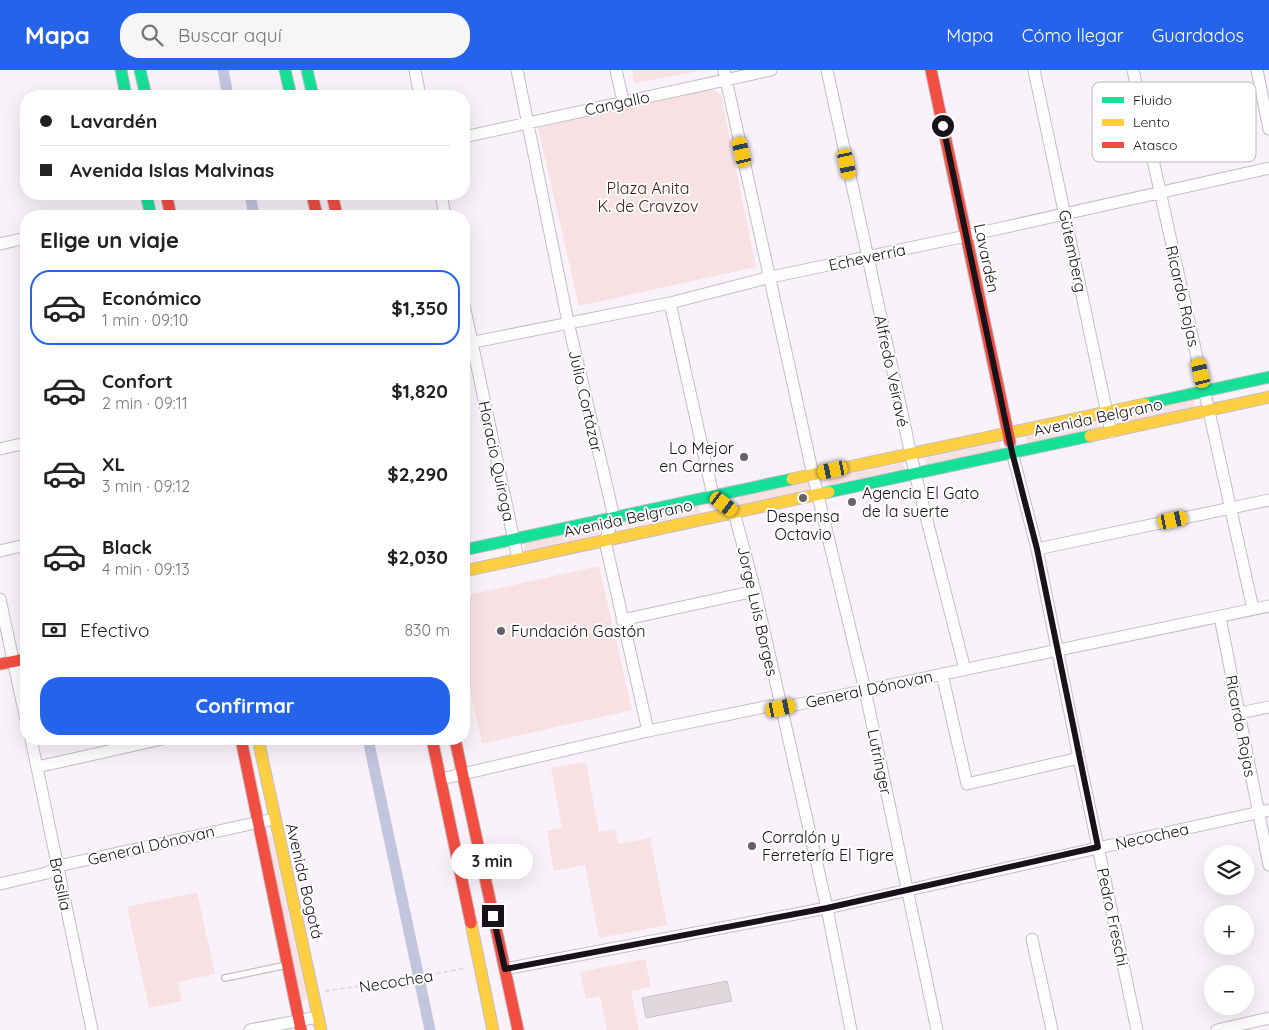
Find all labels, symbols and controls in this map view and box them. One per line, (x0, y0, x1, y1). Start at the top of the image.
search box (120, 13, 470, 58)
text: Mapa (25, 20, 90, 50)
icon: search (138, 21, 166, 49)
text: Buscar aquí (178, 23, 282, 47)
text: Mapa (946, 24, 994, 47)
text: Cómo llegar (1022, 24, 1124, 47)
text: Guardados (1152, 24, 1244, 47)
legend (1092, 82, 1256, 162)
street label: Cangallo (583, 86, 651, 120)
text: Fluido (1133, 91, 1172, 109)
text: Lavardén (70, 109, 157, 133)
text: Lento (1133, 113, 1170, 131)
route start (932, 115, 954, 137)
car (731, 136, 752, 168)
text: Atasco (1133, 136, 1178, 154)
car (836, 148, 857, 180)
text: Avenida Islas Malvinas (70, 158, 274, 182)
park label: Plaza Anita K. de Cravzov (597, 178, 699, 216)
street label: Gütemberg (1055, 208, 1091, 294)
street label: Lavardén (970, 222, 1004, 294)
text: Elige un viaje (40, 226, 179, 254)
street label: Echeverría (827, 239, 907, 275)
street label: Ricardo Rojas (1162, 243, 1204, 349)
icon: car (42, 285, 87, 330)
text: Económico (102, 286, 201, 310)
text: $1,350 (391, 296, 448, 320)
text: 1 min · 09:10 (102, 310, 188, 330)
street label: Alfredo Veiravé (870, 313, 914, 429)
street label: Julio Cortázar (565, 348, 607, 454)
car (1190, 357, 1211, 389)
icon: car (42, 368, 87, 413)
text: Confort (102, 369, 173, 393)
text: $1,820 (391, 379, 448, 403)
text: 2 min · 09:11 (102, 393, 188, 413)
street label: Avenida Belgrano (1032, 394, 1164, 440)
street label: Horacio Quiroga (474, 399, 520, 523)
place label: Lo Mejor en Carnes (659, 438, 734, 476)
icon: car (42, 451, 87, 496)
marker: Lo Mejor en Carnes (738, 451, 750, 463)
text: XL (102, 452, 125, 476)
car (816, 460, 849, 480)
text: $2,290 (387, 462, 448, 486)
text: 3 min · 09:12 (102, 476, 190, 496)
place label: Agencia El Gato de la suerte (862, 483, 979, 521)
car (707, 489, 740, 519)
marker: Despensa Octavio (797, 492, 809, 504)
street label: Avenida Belgrano (562, 495, 694, 541)
marker: Agencia El Gato de la suerte (846, 496, 858, 508)
place label: Despensa Octavio (766, 506, 840, 544)
car (1156, 510, 1189, 530)
icon: car (42, 534, 87, 579)
text: Black (102, 535, 152, 559)
street label: Jorge Luis Borges (733, 544, 783, 678)
text: $2,030 (387, 545, 448, 569)
text: 4 min · 09:13 (102, 559, 190, 579)
icon: cash (40, 616, 68, 644)
text: Efectivo (80, 618, 149, 642)
text: 830 m (404, 620, 450, 640)
place label: Fundación Gastón (511, 621, 645, 641)
marker: Fundación Gastón (495, 625, 507, 637)
street label: General Dónovan (804, 666, 934, 712)
street label: Ricardo Rojas (1221, 673, 1261, 779)
button: Confirmar (40, 677, 450, 735)
car (764, 698, 797, 718)
street label: Lutringer (863, 727, 897, 797)
street label: Necochea (1113, 818, 1191, 854)
street label: General Dónovan (86, 821, 216, 869)
street label: Avenida Bogotá (282, 821, 328, 941)
place label: Corralón y Ferretería El Tigre (762, 827, 894, 865)
marker: Corralón y Ferretería El Tigre (746, 840, 758, 852)
callout: 3 min (452, 844, 534, 878)
map controls (1204, 845, 1254, 1015)
button: layers (1204, 845, 1254, 895)
text: 3 min (471, 851, 513, 871)
street label: Brasilia (46, 856, 76, 912)
street label: Pedro Freschi (1093, 866, 1133, 968)
route end (482, 905, 504, 927)
button: + (1204, 905, 1254, 955)
street label: Necochea (357, 965, 435, 997)
button: − (1204, 965, 1254, 1015)

